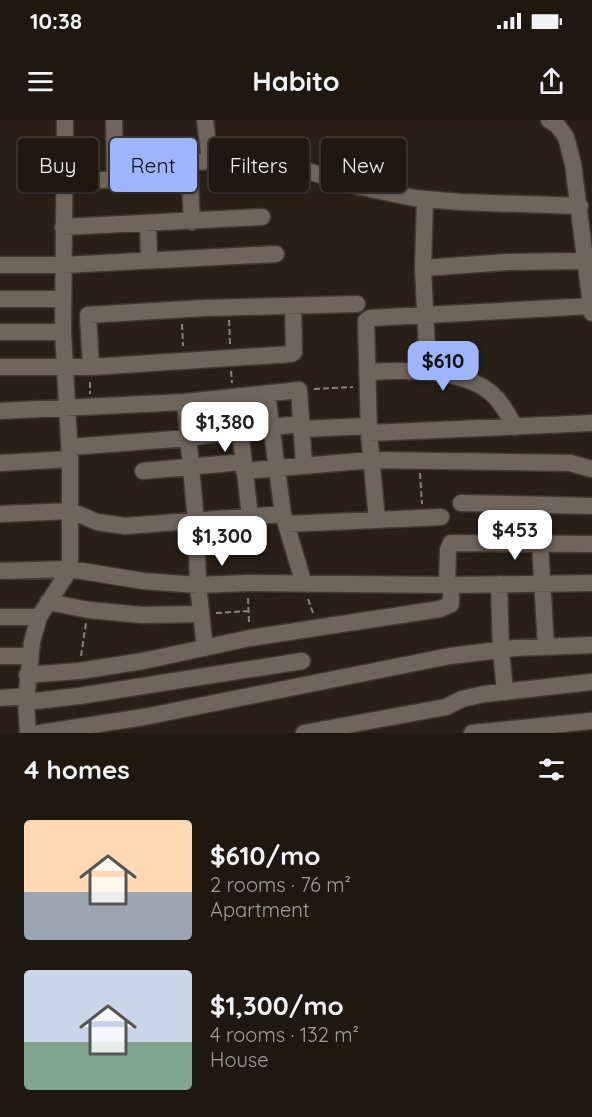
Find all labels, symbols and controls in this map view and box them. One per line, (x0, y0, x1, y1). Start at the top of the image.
text: 10:38 (30, 7, 82, 35)
text: Habito (252, 64, 340, 98)
icon: menu (24, 65, 57, 98)
icon: share (535, 65, 568, 98)
chip: Buy (18, 138, 98, 192)
chip: Rent (110, 138, 197, 192)
chip: Filters (209, 138, 309, 192)
chip: New (321, 138, 406, 192)
pin: $610 (407, 341, 479, 392)
text: $610 (422, 348, 464, 373)
pin: $1,380 (176, 402, 274, 453)
text: $1,380 (195, 409, 255, 434)
pin: $453 (479, 510, 551, 561)
pin: $1,300 (173, 516, 271, 567)
text: $453 (492, 517, 538, 542)
text: $1,300 (192, 523, 252, 548)
text: 4 homes (24, 753, 130, 786)
icon: filters (535, 753, 568, 786)
text: $610/mo (210, 839, 320, 872)
icon: home (72, 844, 144, 916)
text: 2 rooms · 76 m² (210, 872, 351, 897)
text: Apartment (210, 897, 310, 922)
text: $1,300/mo (210, 989, 344, 1022)
icon: home (72, 994, 144, 1066)
text: 4 rooms · 132 m² (210, 1022, 359, 1047)
text: House (210, 1047, 269, 1072)

